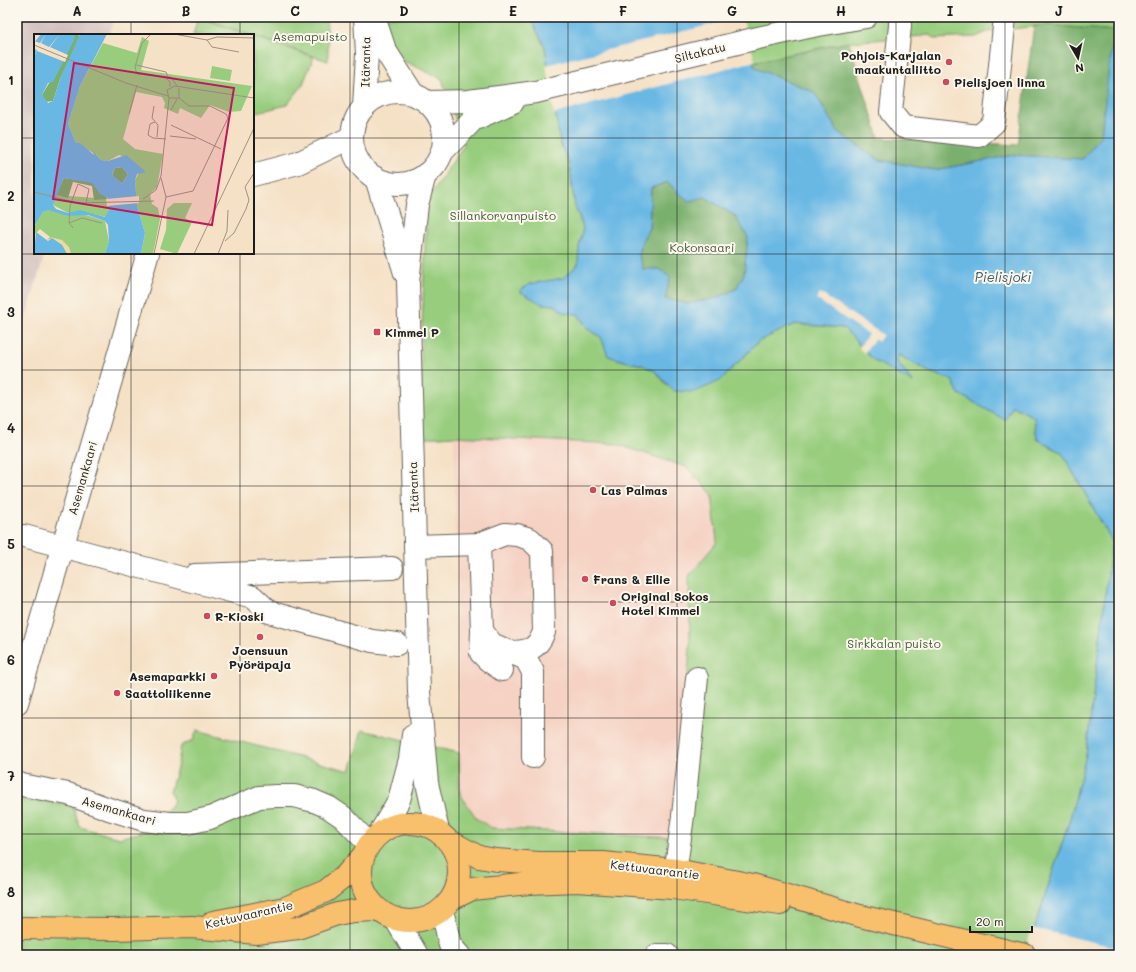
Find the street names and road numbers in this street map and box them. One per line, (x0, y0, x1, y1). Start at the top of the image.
street label: Itäranta (357, 36, 373, 88)
street label: Siltakatu (673, 38, 727, 66)
street label: Asemankaari (64, 439, 100, 517)
street label: Itäranta (404, 461, 422, 513)
street label: Asemankaari (80, 792, 158, 828)
street label: Kettuvaarantie (610, 856, 700, 882)
street label: Kettuvaarantie (204, 896, 294, 932)

